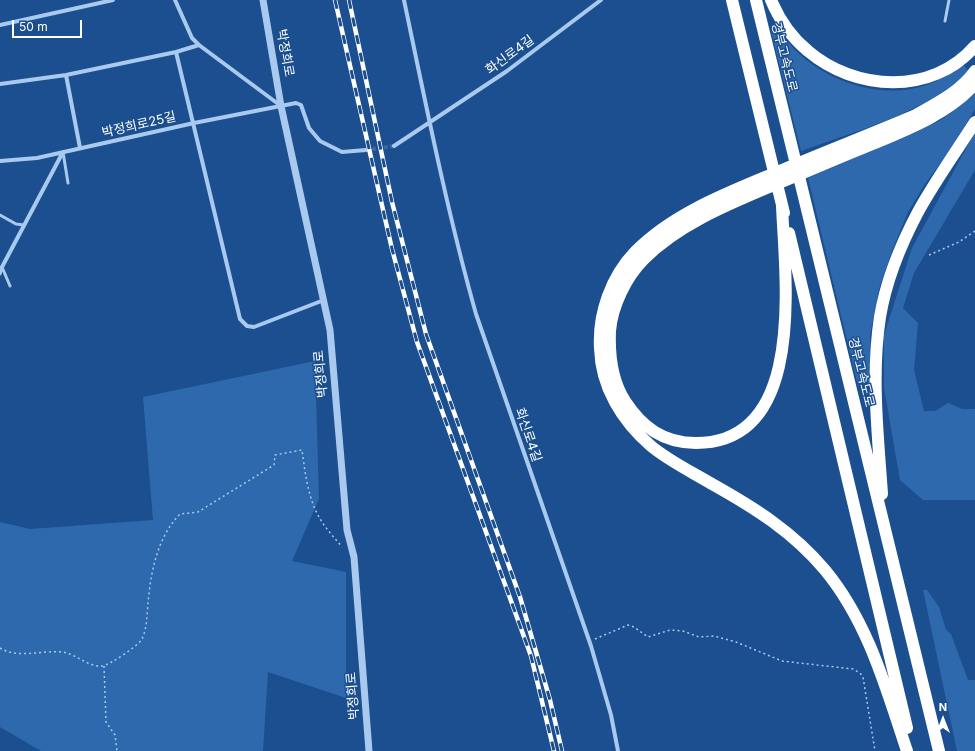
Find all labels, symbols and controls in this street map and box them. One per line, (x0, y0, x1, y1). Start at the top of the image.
scale bar (14, 12, 84, 38)
text: 50 m (19, 19, 48, 34)
street label: 경부고속도로 (768, 20, 800, 94)
street label: 박정희로 (273, 28, 297, 78)
street label: 화신로4길 (483, 32, 537, 78)
street label: 박정희로25길 (100, 109, 178, 141)
street label: 경부고속도로 (845, 335, 877, 409)
street label: 박정희로 (311, 349, 331, 399)
street label: 화신로4길 (511, 406, 545, 464)
street label: 박정희로 (344, 672, 362, 720)
north arrow (923, 699, 963, 739)
text: N (939, 700, 947, 714)

